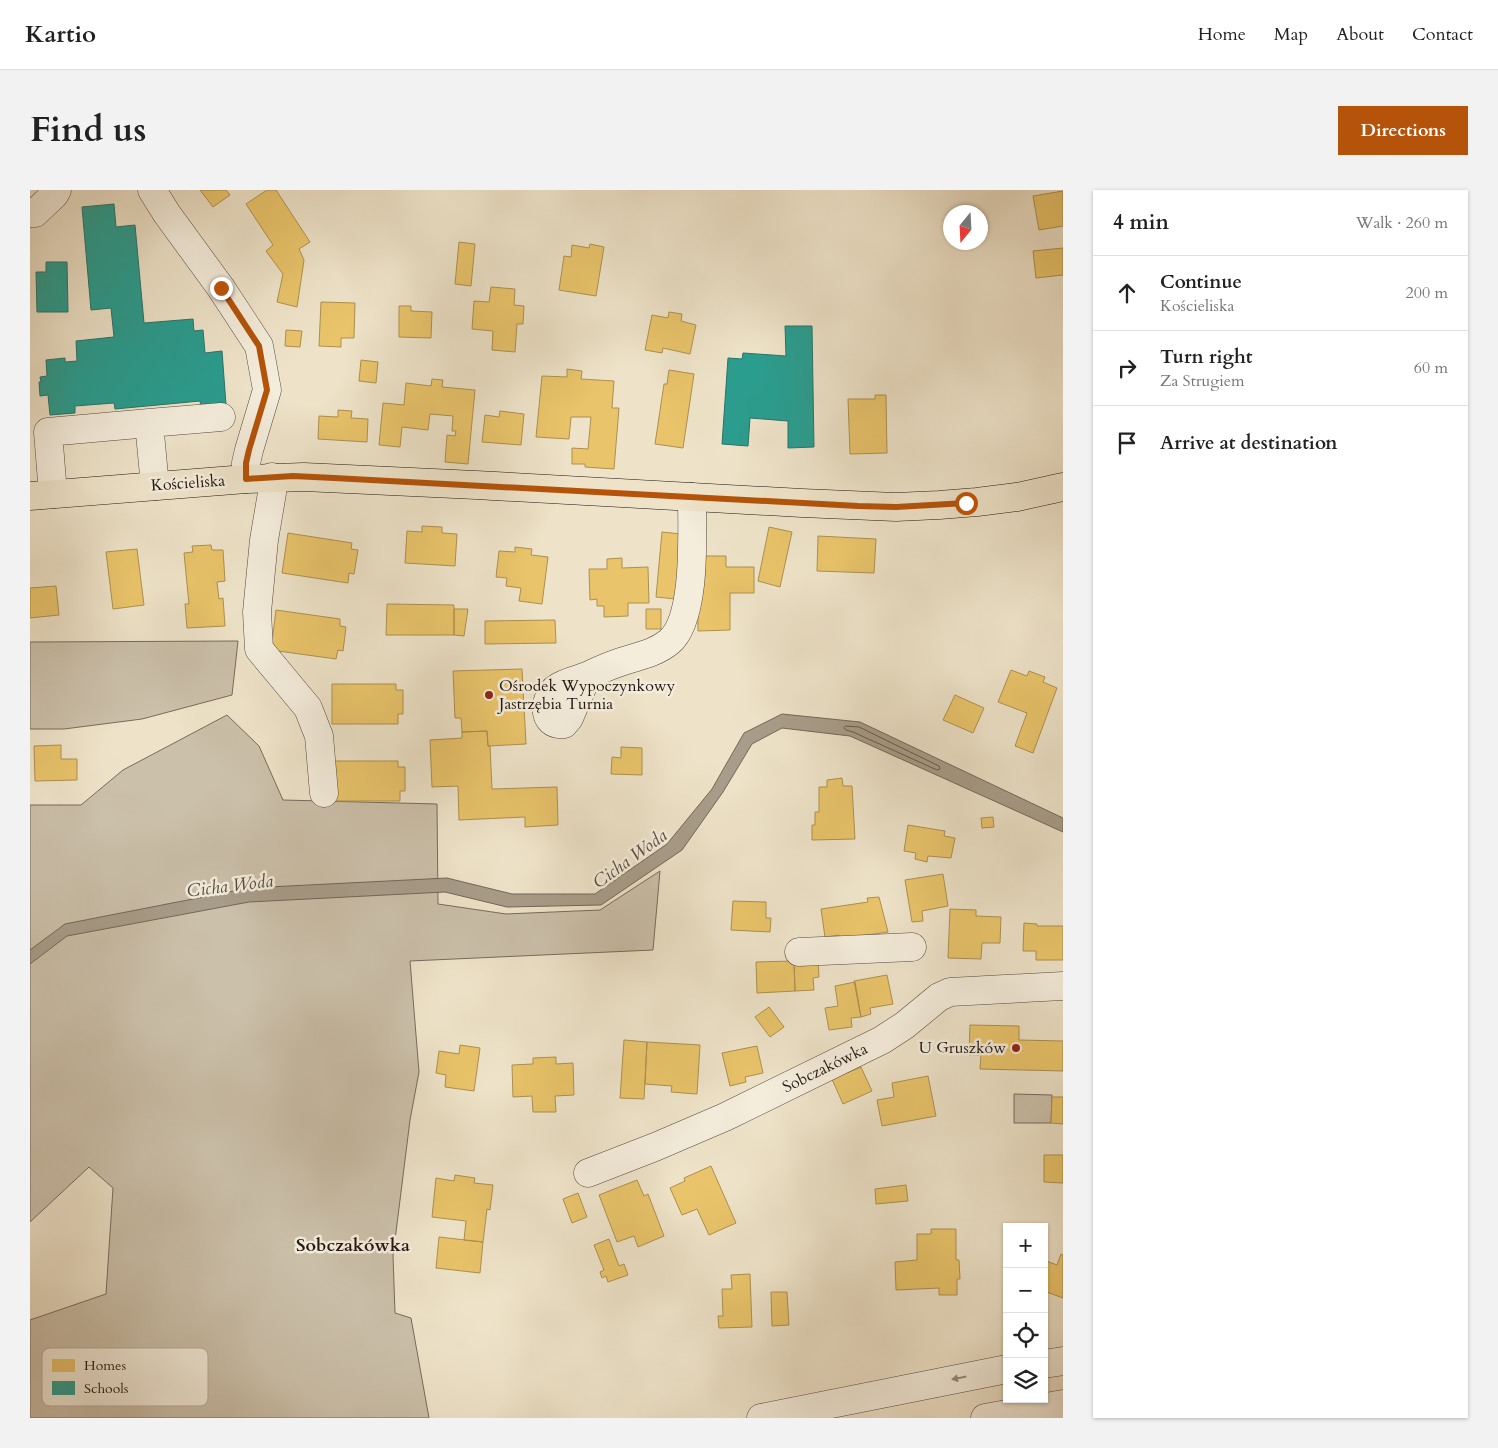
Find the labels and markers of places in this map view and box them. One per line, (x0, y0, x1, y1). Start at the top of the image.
place label: Ośrodek Wypoczynkowy Jastrzębia Turnia (497, 675, 676, 715)
marker: Ośrodek Wypoczynkowy Jastrzębia Turnia (483, 689, 495, 701)
place label: U Gruszków (919, 1037, 1006, 1059)
marker: U Gruszków (1010, 1042, 1022, 1054)

